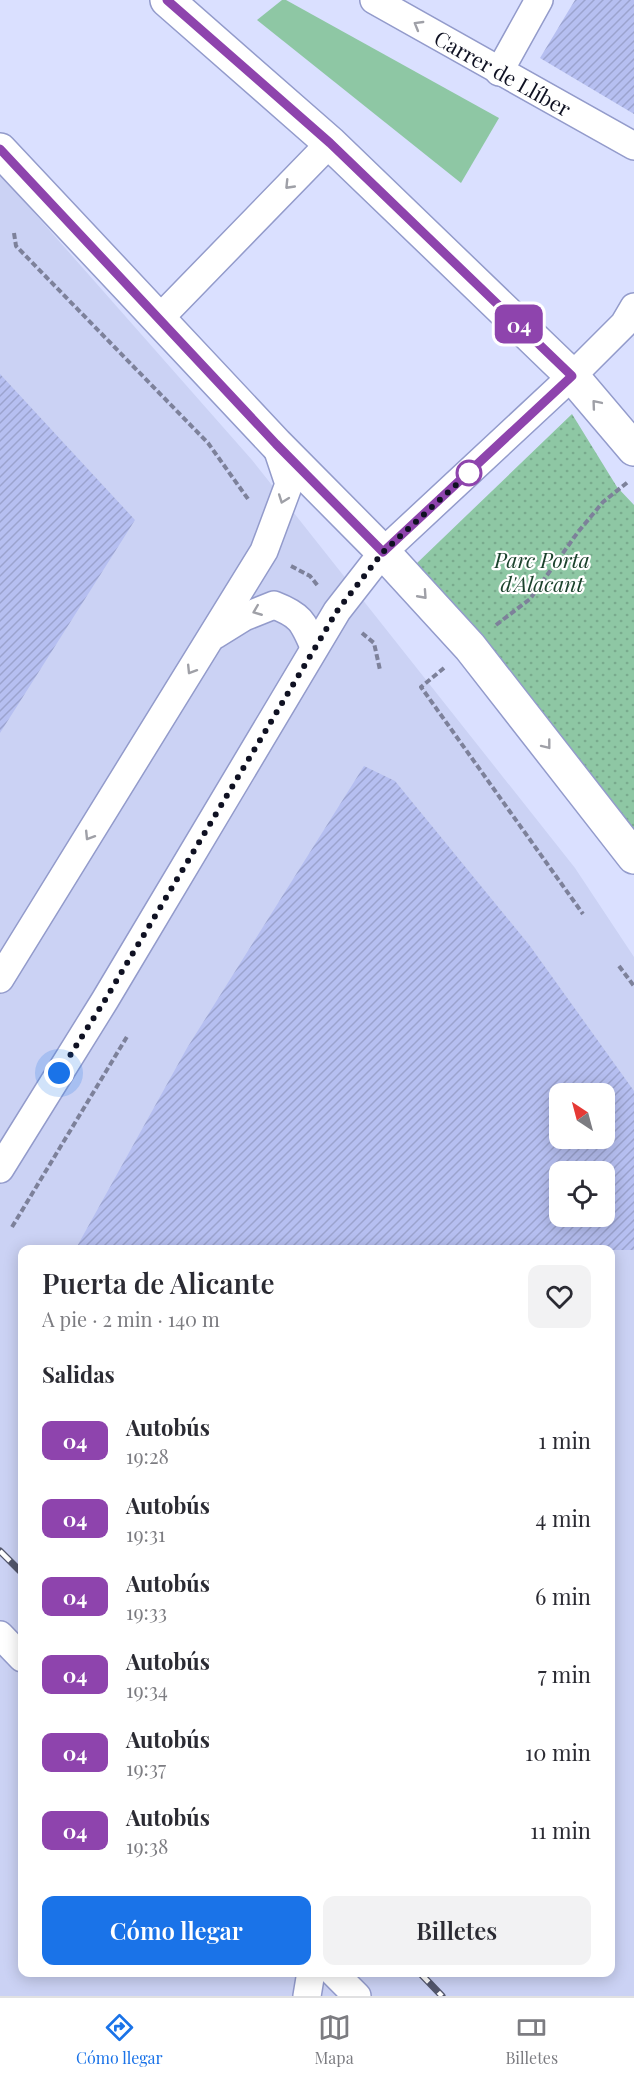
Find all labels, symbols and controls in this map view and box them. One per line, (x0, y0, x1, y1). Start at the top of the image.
one-way arrow (414, 21, 424, 32)
street label: Carrer de Llíber (430, 23, 577, 122)
one-way arrow (285, 178, 296, 188)
line badge: 04 (492, 304, 546, 344)
text: 04 (507, 310, 531, 338)
one-way arrow (592, 400, 603, 411)
unlabelled marker (456, 460, 482, 486)
one-way arrow (278, 493, 290, 504)
park label: Parc Porta d'Alacant (493, 545, 590, 597)
one-way arrow (416, 588, 427, 599)
one-way arrow (252, 604, 263, 616)
one-way arrow (187, 664, 198, 675)
one-way arrow (539, 739, 550, 750)
one-way arrow (84, 830, 96, 840)
your location (44, 1058, 74, 1088)
north arrow (549, 1083, 615, 1149)
map controls (549, 1083, 615, 1227)
button: locate (549, 1161, 615, 1227)
text: Puerta de Alicante (42, 1264, 275, 1301)
button: heart (528, 1265, 591, 1328)
text: A pie · 2 min · 140 m (42, 1305, 220, 1332)
text: Salidas (42, 1359, 115, 1389)
text: Autobús (126, 1412, 210, 1442)
text: 1 min (538, 1425, 591, 1455)
text: 04 (63, 1426, 87, 1454)
text: 19:28 (126, 1442, 169, 1469)
text: Autobús (126, 1490, 210, 1520)
text: 4 min (536, 1503, 591, 1533)
text: 04 (63, 1504, 87, 1532)
text: 19:31 (126, 1520, 165, 1547)
text: Autobús (126, 1568, 210, 1598)
text: 6 min (535, 1581, 591, 1611)
text: 04 (63, 1582, 87, 1610)
text: 19:33 (126, 1598, 167, 1625)
text: Autobús (126, 1646, 210, 1676)
text: 7 min (538, 1659, 591, 1689)
text: 04 (63, 1660, 87, 1688)
text: 19:34 (126, 1676, 168, 1703)
text: Autobús (126, 1724, 210, 1754)
text: 10 min (525, 1737, 591, 1767)
text: 04 (63, 1738, 87, 1766)
text: 19:37 (126, 1754, 166, 1781)
text: Autobús (126, 1802, 210, 1832)
text: 11 min (530, 1815, 591, 1845)
text: 04 (63, 1816, 87, 1844)
text: 19:38 (126, 1832, 168, 1859)
button: Cómo llegar (42, 1896, 311, 1965)
button: Billetes (323, 1896, 591, 1965)
tab: Cómo llegar (76, 2011, 163, 2068)
tab: Mapa (315, 2011, 354, 2068)
tab: Billetes (505, 2011, 558, 2068)

